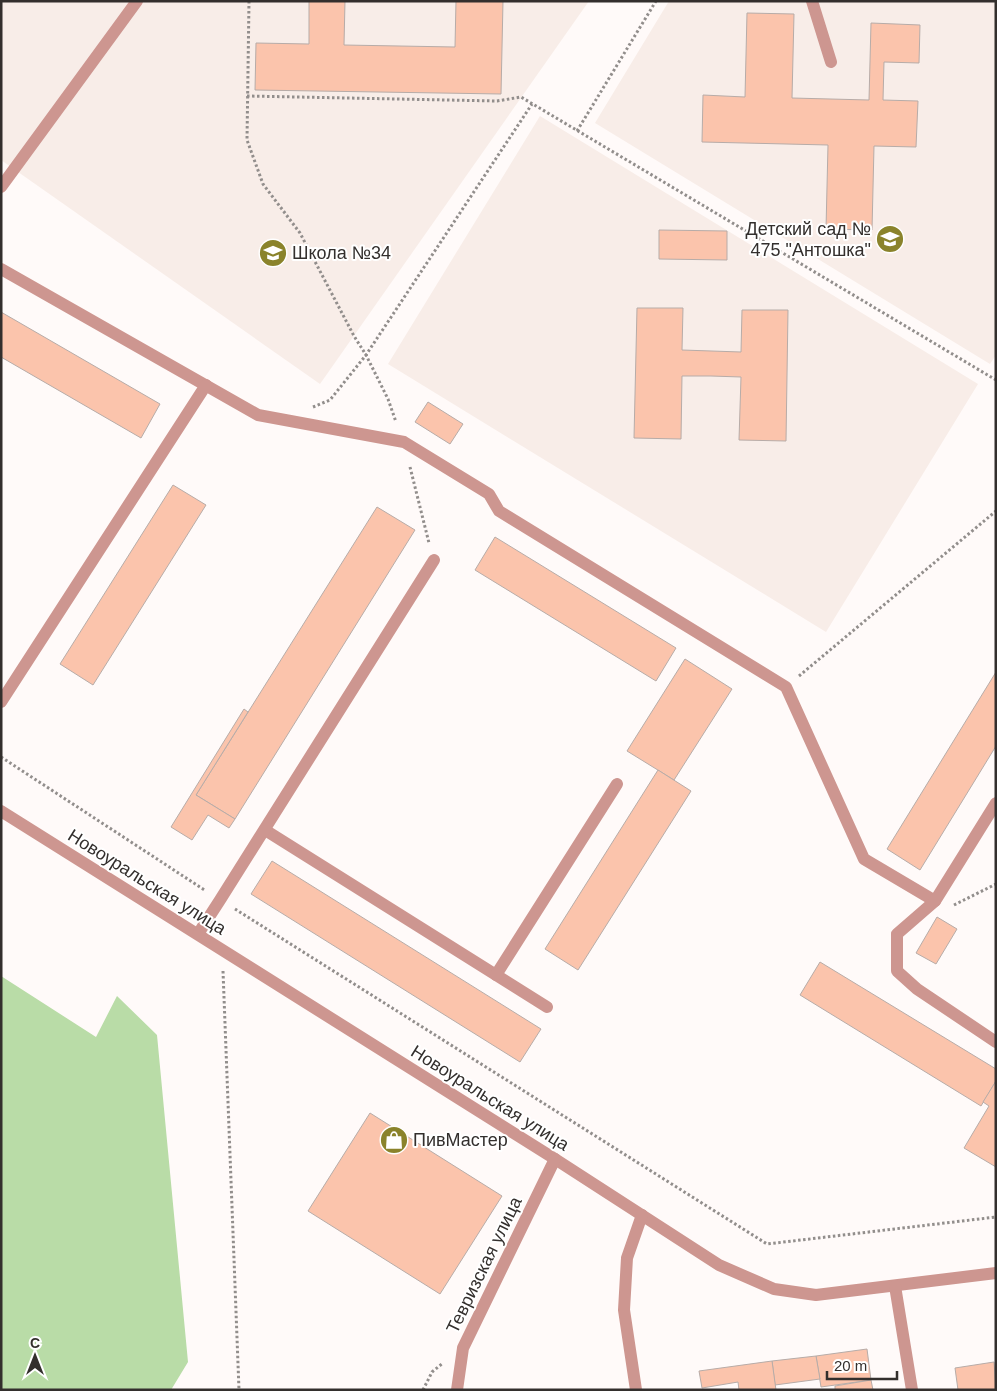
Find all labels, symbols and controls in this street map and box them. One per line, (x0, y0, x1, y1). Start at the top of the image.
place label: Детский сад № 475 "Антошка" (746, 219, 871, 260)
school or university icon: Детский сад № 475 "Антошка" (875, 224, 905, 254)
school or university icon: Школа №34 (258, 238, 288, 268)
place label: Школа №34 (292, 243, 391, 263)
street label: Новоуральская улица (64, 825, 230, 939)
street label: Новоуральская улица (407, 1041, 573, 1155)
shop icon: ПивМастер (379, 1125, 409, 1155)
place label: ПивМастер (413, 1130, 508, 1150)
street label: Тевризская улица (442, 1193, 526, 1336)
north arrow (10, 1331, 60, 1381)
text: С (30, 1335, 40, 1351)
scale bar (827, 1348, 897, 1380)
text: 20 m (834, 1357, 867, 1374)

